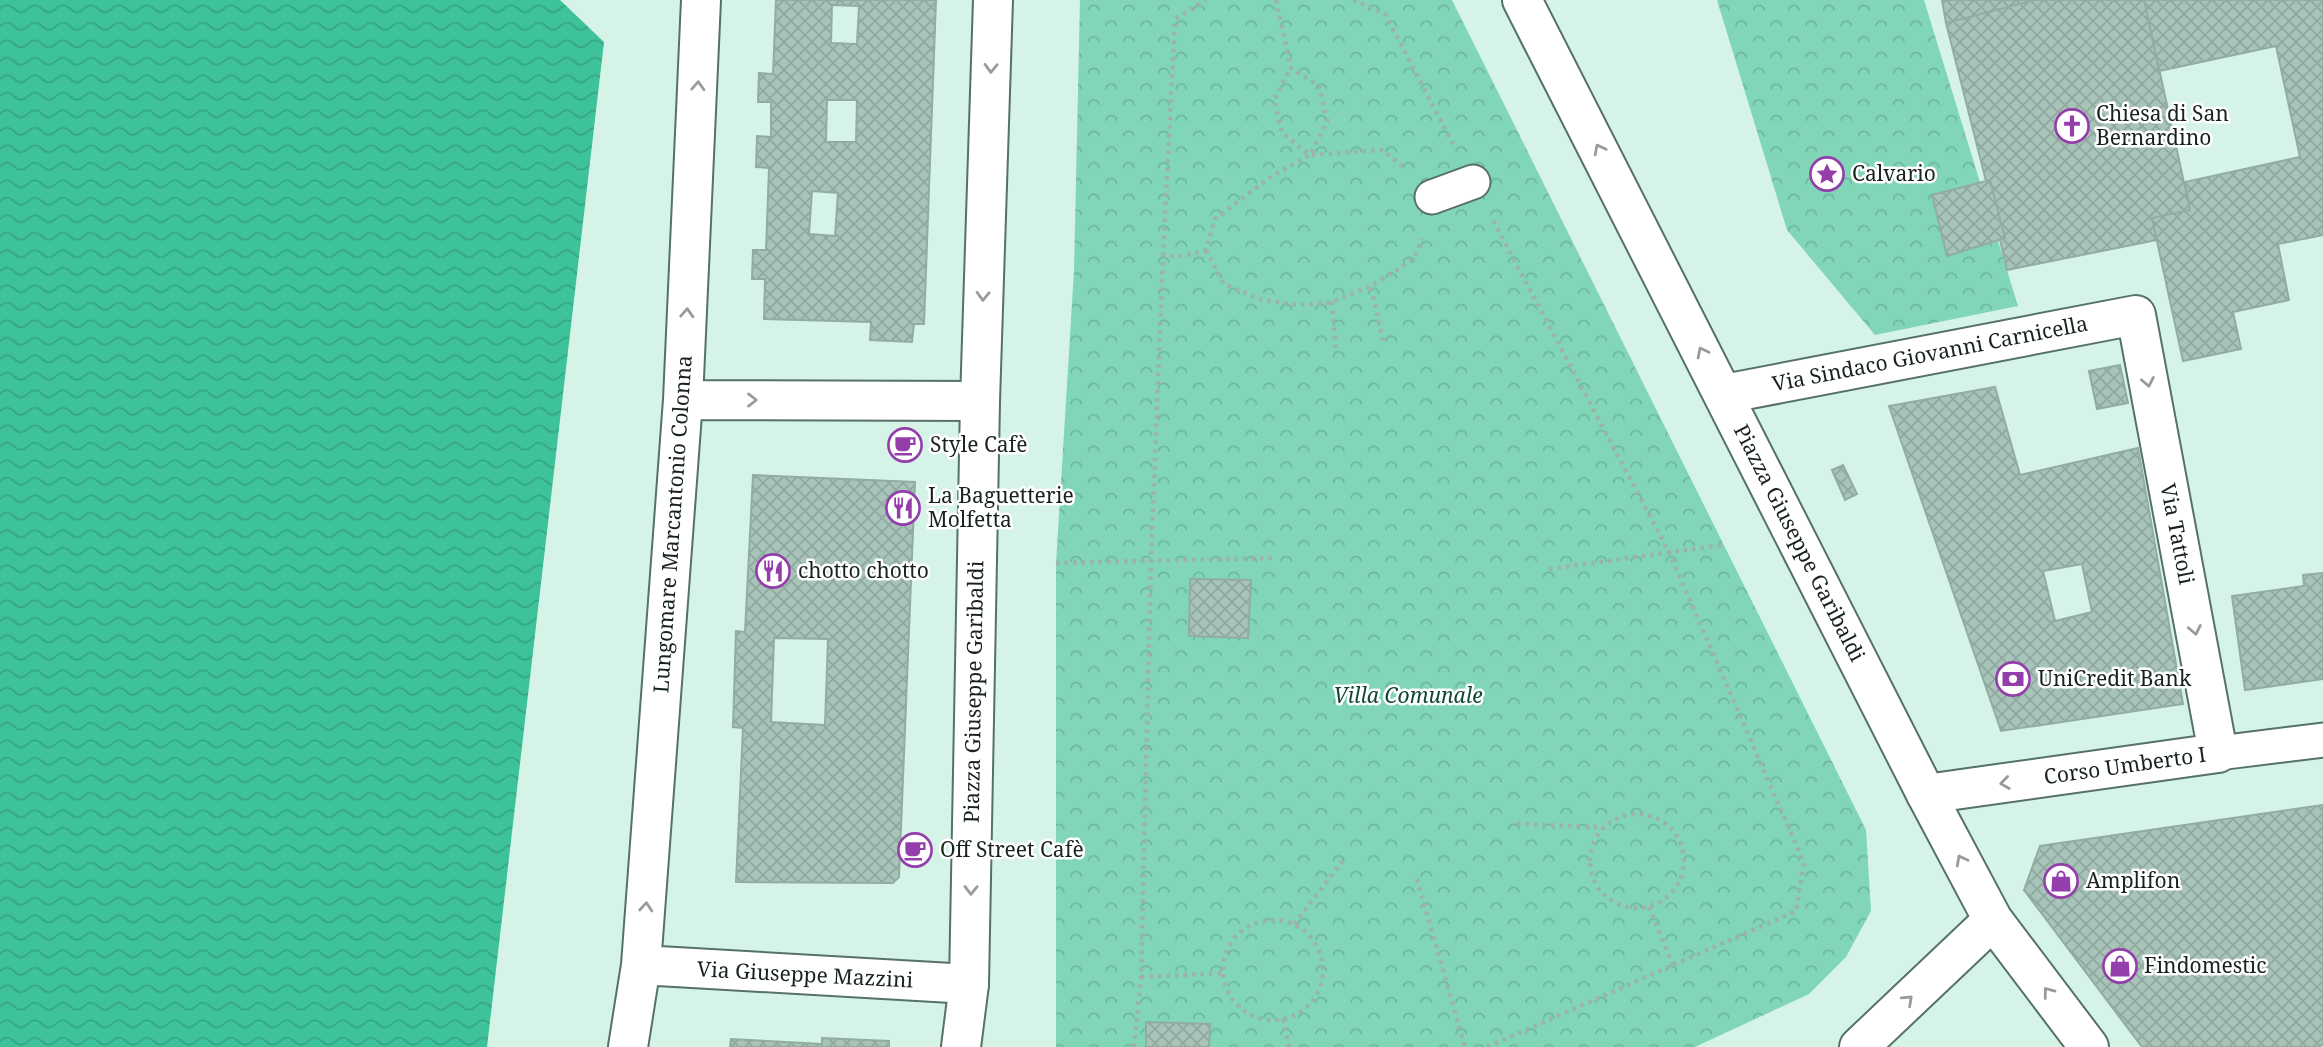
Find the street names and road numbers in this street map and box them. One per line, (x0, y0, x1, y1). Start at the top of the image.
street label: Via Sindaco Giovanni Carnicella (1770, 309, 2090, 397)
street label: Lungomare Marcantonio Colonna (646, 354, 698, 694)
street label: Piazza Giuseppe Garibaldi (1728, 419, 1872, 666)
street label: Via Tattoli (2154, 481, 2202, 587)
street label: Piazza Giuseppe Garibaldi (957, 560, 989, 823)
street label: Corso Umberto I (2042, 740, 2208, 790)
street label: Via Giuseppe Mazzini (696, 954, 914, 994)

